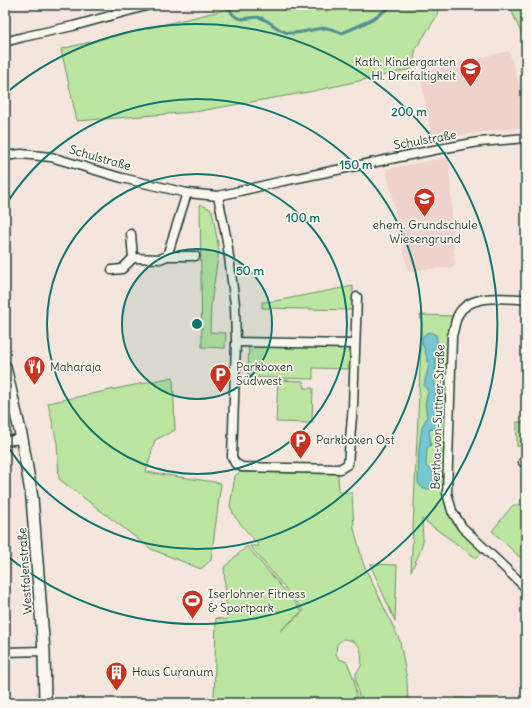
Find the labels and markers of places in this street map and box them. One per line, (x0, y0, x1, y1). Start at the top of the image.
place label: Kath. Kindergarten Hl. Dreifaltigkeit (354, 54, 456, 83)
school or university icon: Kath. Kindergarten Hl. Dreifaltigkeit (458, 56, 484, 89)
school or university icon: ehem. Grundschule Wiesengrund (412, 185, 438, 218)
place label: ehem. Grundschule Wiesengrund (373, 217, 477, 246)
centre of rings (190, 317, 204, 331)
restaurant icon: Maharaja (22, 354, 48, 387)
place label: Maharaja (50, 359, 102, 374)
place label: Parkboxen Südwest (236, 359, 293, 388)
parking icon: Parkboxen Südwest (208, 361, 234, 394)
parking icon: Parkboxen Ost (288, 427, 314, 460)
place label: Parkboxen Ost (316, 432, 395, 447)
place label: Iserlohner Fitness & Sportpark (208, 586, 305, 615)
sports icon: Iserlohner Fitness & Sportpark (179, 588, 205, 621)
building icon: Haus Curanum (104, 659, 130, 692)
place label: Haus Curanum (132, 664, 214, 679)

